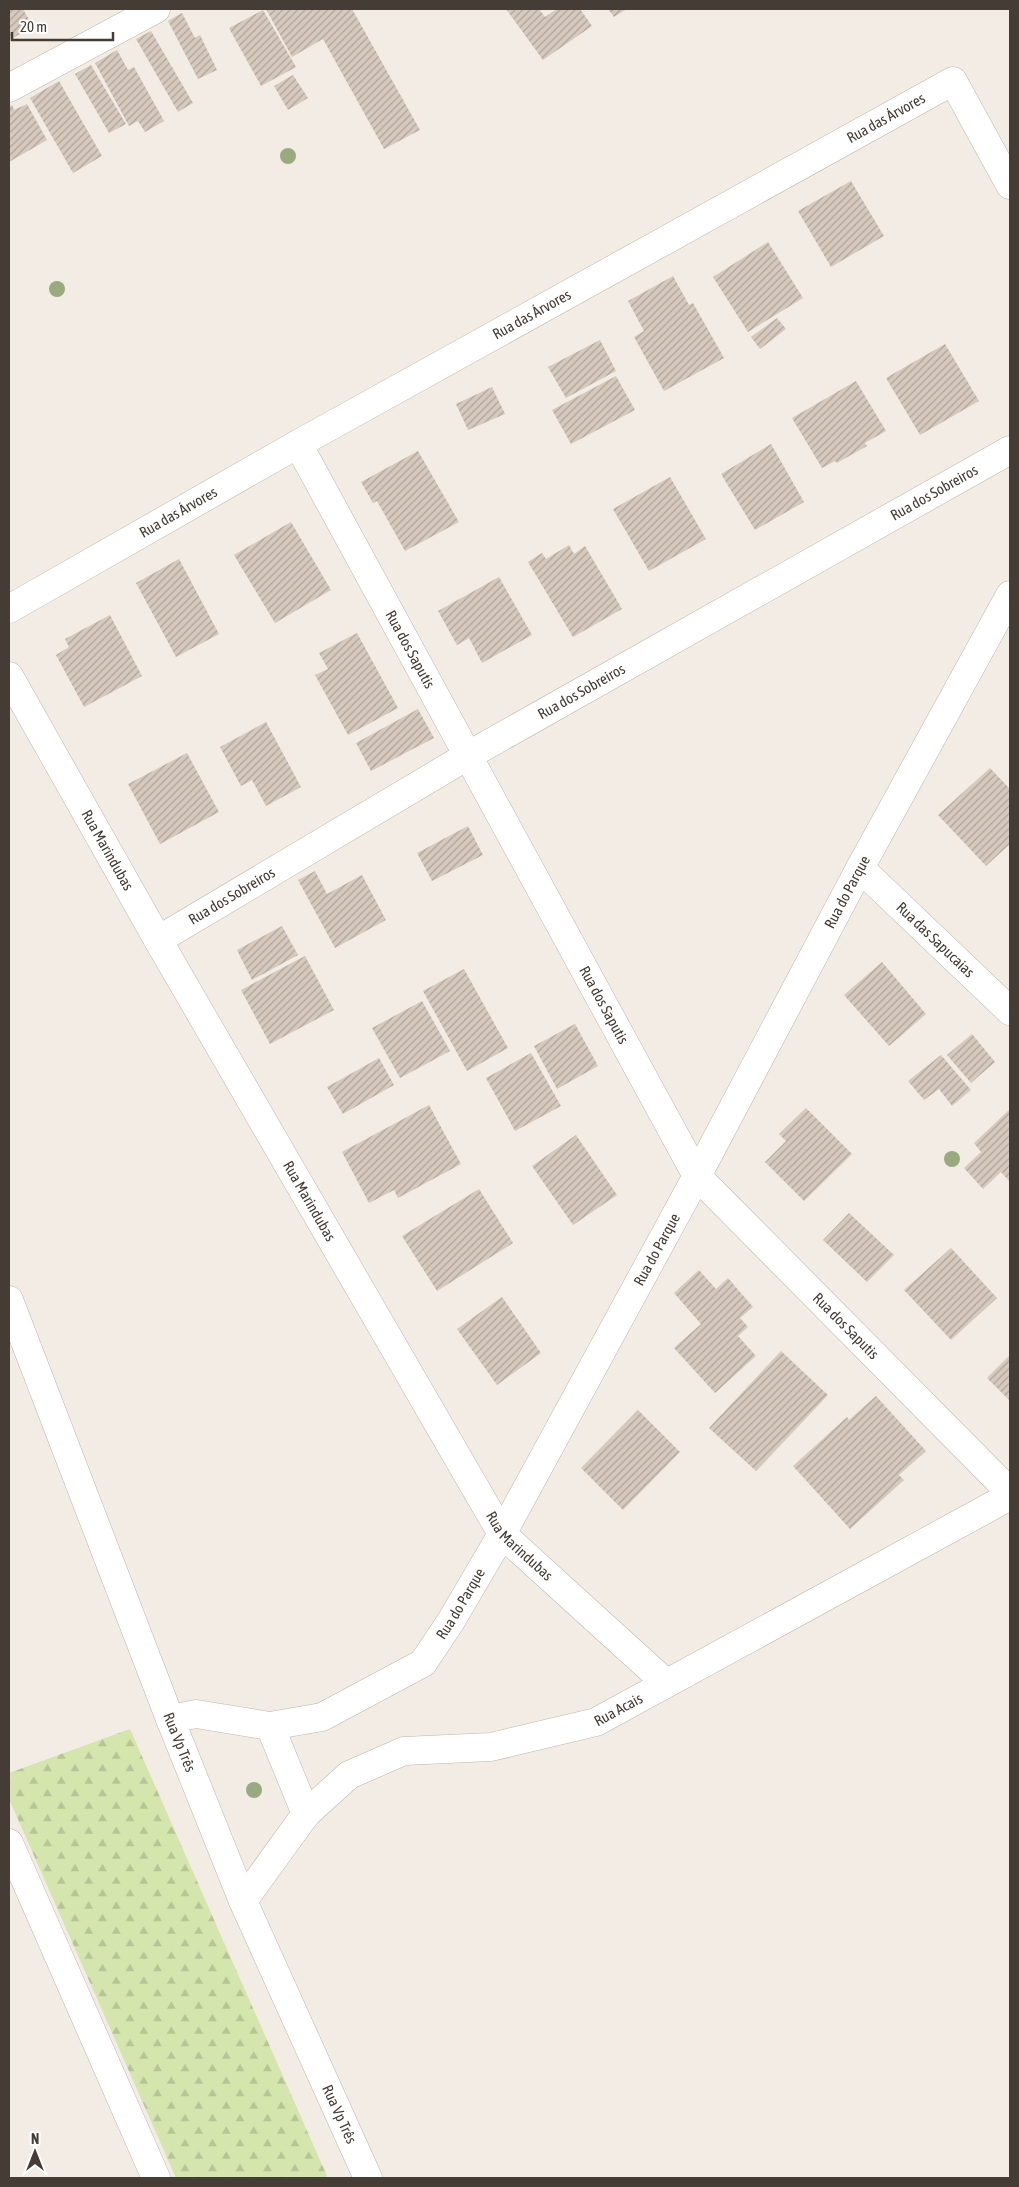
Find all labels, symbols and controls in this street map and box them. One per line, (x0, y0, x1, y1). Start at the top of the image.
scale bar (12, 10, 114, 42)
text: 20 m (20, 18, 47, 35)
street label: Rua das Árvores (844, 89, 928, 146)
street label: Rua das Árvores (489, 286, 574, 342)
street label: Rua dos Sobreiros (887, 461, 981, 524)
street label: Rua das Árvores (136, 483, 220, 541)
street label: Rua dos Saputis (382, 607, 439, 691)
street label: Rua dos Sobreiros (535, 660, 628, 722)
street label: Rua Marindubas (78, 807, 137, 893)
street label: Rua do Parque (821, 852, 873, 931)
street label: Rua dos Sobreiros (185, 863, 278, 928)
street label: Rua das Sapucaias (893, 898, 978, 980)
street label: Rua dos Saputis (576, 963, 632, 1047)
street label: Rua Marindubas (280, 1158, 340, 1244)
street label: Rua do Parque (630, 1210, 683, 1288)
street label: Rua dos Saputis (810, 1289, 882, 1362)
street label: Rua Marindubas (483, 1508, 556, 1584)
street label: Rua do Parque (432, 1565, 488, 1642)
street label: Rua Acais (591, 1689, 645, 1729)
street label: Rua Vp Três (160, 1710, 199, 1774)
street label: Rua Vp Três (319, 2082, 360, 2146)
north arrow (10, 2127, 60, 2177)
text: N (31, 2131, 39, 2147)

